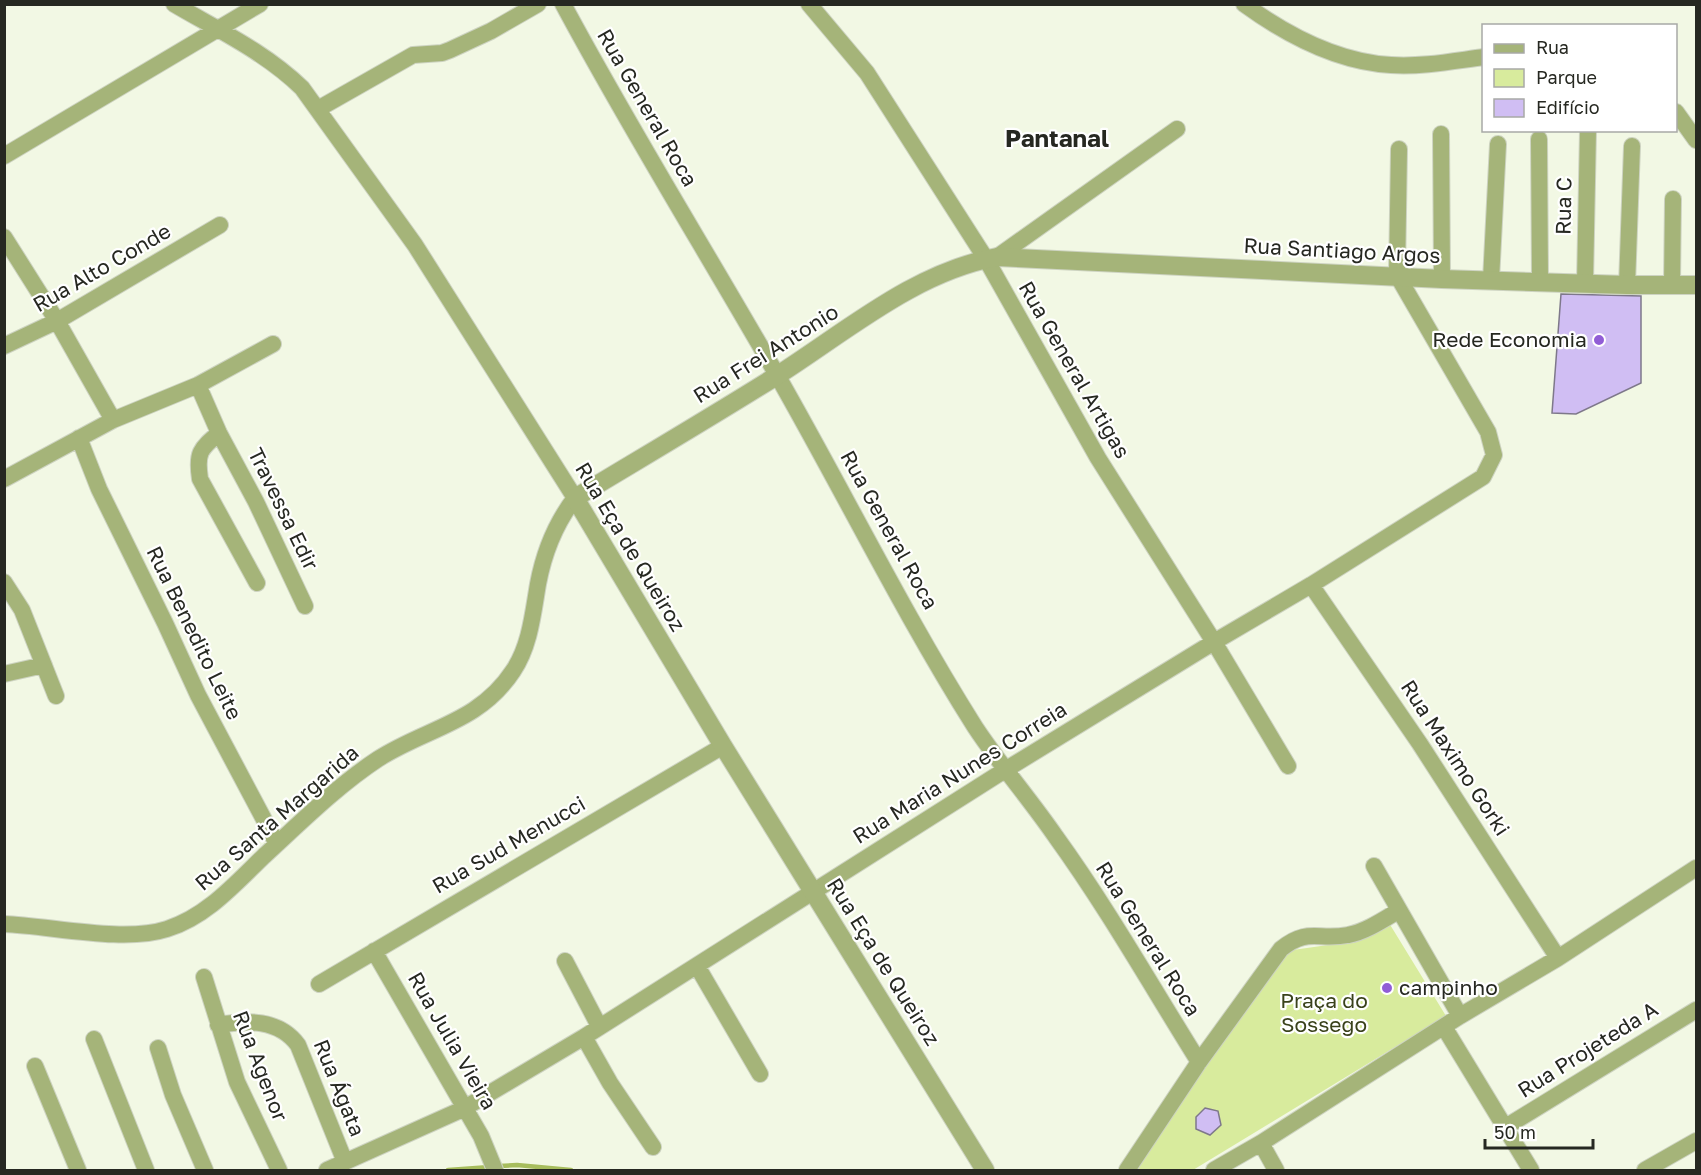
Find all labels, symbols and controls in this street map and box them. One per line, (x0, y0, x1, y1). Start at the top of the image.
street label: Rua General Roca (592, 24, 704, 191)
legend (1482, 24, 1677, 132)
text: Rua (1536, 36, 1569, 58)
text: Parque (1536, 66, 1597, 88)
text: Edifício (1536, 96, 1600, 118)
district label: Pantanal (1005, 123, 1109, 152)
street label: Rua C (1549, 177, 1577, 235)
street label: Rua Alto Conde (28, 217, 175, 317)
street label: Rua Santiago Argos (1243, 232, 1441, 268)
street label: Rua General Artigas (1014, 276, 1136, 463)
street label: Rua Frei Antonio (688, 298, 843, 408)
place label: Rede Economia (1432, 326, 1587, 352)
marker: Rede Economia (1592, 333, 1606, 347)
street label: Travessa Edir (243, 443, 325, 574)
street label: Rua General Roca (835, 446, 944, 613)
street label: Rua Eça de Queiroz (570, 457, 692, 636)
street label: Rua Benedito Leite (142, 541, 248, 724)
street label: Rua Maximo Gorki (1396, 675, 1516, 840)
street label: Rua Maria Nunes Correia (848, 696, 1071, 849)
street label: Rua Santa Margarida (189, 739, 364, 895)
street label: Rua Sud Menucci (427, 790, 590, 898)
street label: Rua General Roca (1091, 856, 1207, 1021)
street label: Rua Eça de Queiroz (822, 873, 946, 1050)
street label: Rua Julia Vieira (403, 967, 503, 1114)
place label: campinho (1399, 974, 1498, 1000)
marker: campinho (1380, 981, 1394, 995)
park label: Praça do Sossego (1280, 987, 1368, 1037)
street label: Rua Projeteda A (1513, 996, 1662, 1103)
street label: Rua Agenor (228, 1007, 294, 1125)
street label: Rua Ágata (309, 1035, 371, 1140)
scale bar (1485, 1112, 1593, 1150)
text: 50 m (1494, 1121, 1536, 1143)

